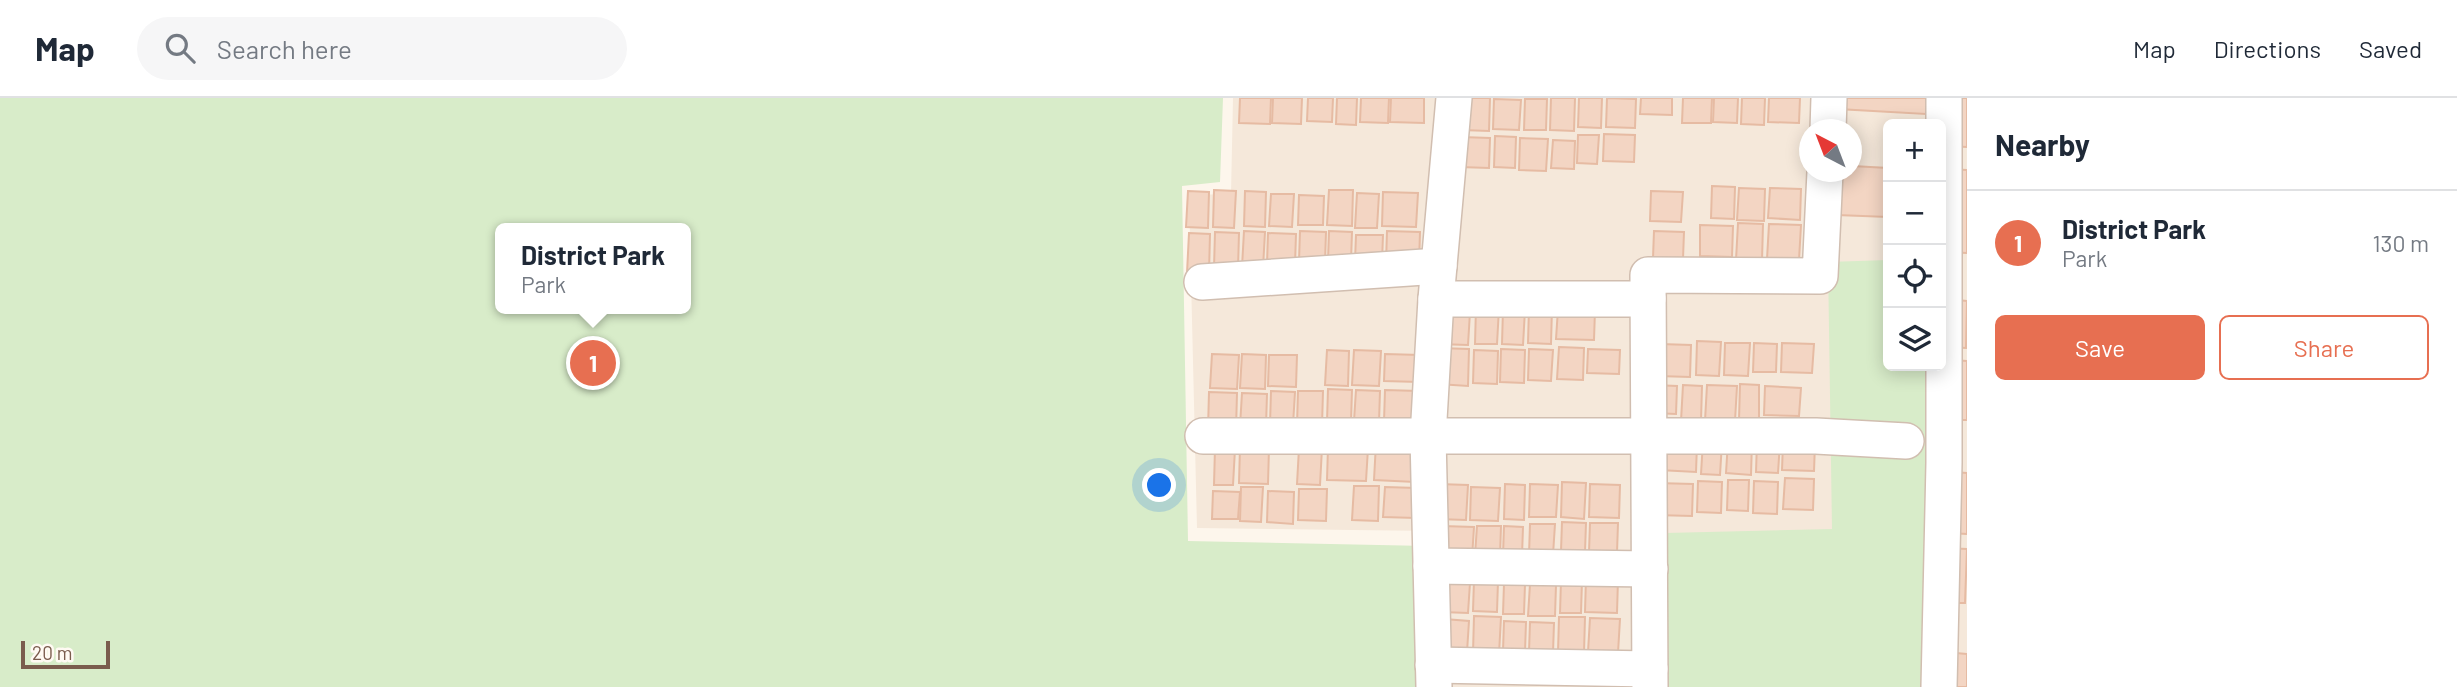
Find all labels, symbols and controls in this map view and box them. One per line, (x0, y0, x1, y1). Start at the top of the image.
search box (137, 17, 627, 80)
text: Map (35, 28, 95, 68)
icon: search (161, 29, 199, 67)
text: Search here (217, 33, 352, 64)
text: Map (2133, 34, 2176, 63)
text: Directions (2214, 34, 2321, 63)
text: Saved (2359, 34, 2422, 63)
north arrow (1799, 119, 1862, 182)
map controls (1883, 119, 1946, 371)
button: + (1883, 119, 1946, 182)
text: Nearby (1995, 126, 2090, 162)
button: − (1883, 182, 1946, 245)
text: District Park (2062, 213, 2206, 244)
popup (495, 223, 691, 314)
text: 1 (2014, 229, 2022, 257)
text: 130 m (2372, 229, 2429, 257)
text: District Park (521, 239, 665, 270)
text: Park (2062, 244, 2107, 272)
button: locate (1883, 245, 1946, 308)
text: Park (521, 270, 566, 298)
button: layers (1883, 308, 1946, 371)
button: Save (1995, 315, 2205, 380)
button: Share (2219, 315, 2429, 380)
pin: 1 (570, 337, 616, 389)
your location (1142, 468, 1176, 502)
scale bar (21, 638, 110, 670)
text: 20 m (32, 641, 72, 664)

